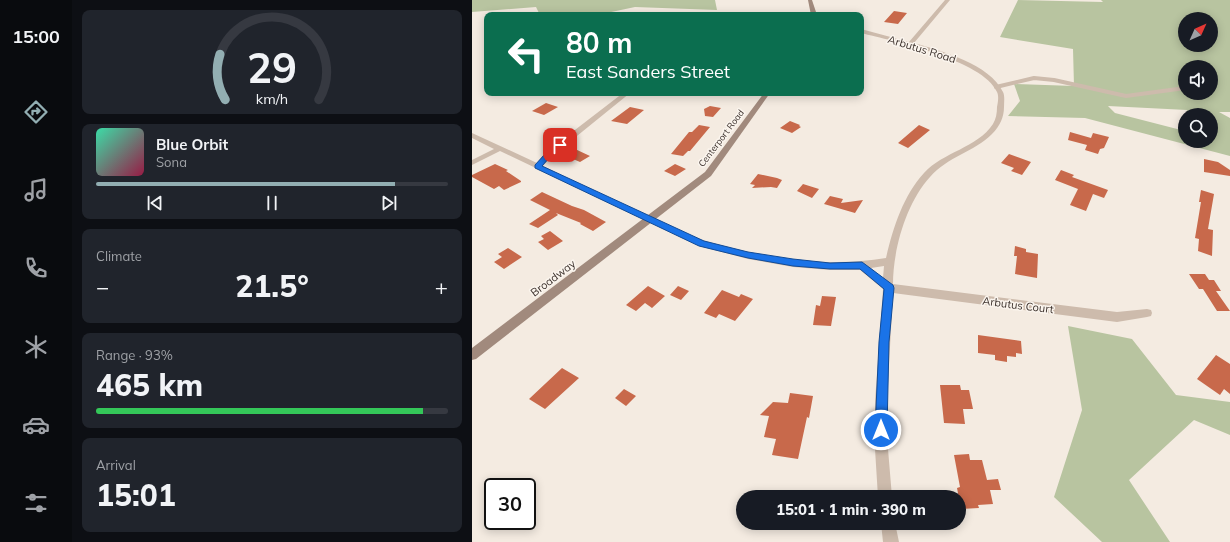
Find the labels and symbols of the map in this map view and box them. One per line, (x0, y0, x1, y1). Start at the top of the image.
north arrow (1178, 12, 1218, 52)
street label: Arbutus Road (886, 32, 958, 66)
street label: Centerport Road (696, 107, 746, 169)
pin (543, 128, 577, 162)
street label: Broadway (528, 256, 578, 299)
street label: Arbutus Court (982, 294, 1054, 316)
position arrow (860, 409, 902, 451)
speed limit sign: 30 (484, 478, 536, 530)

